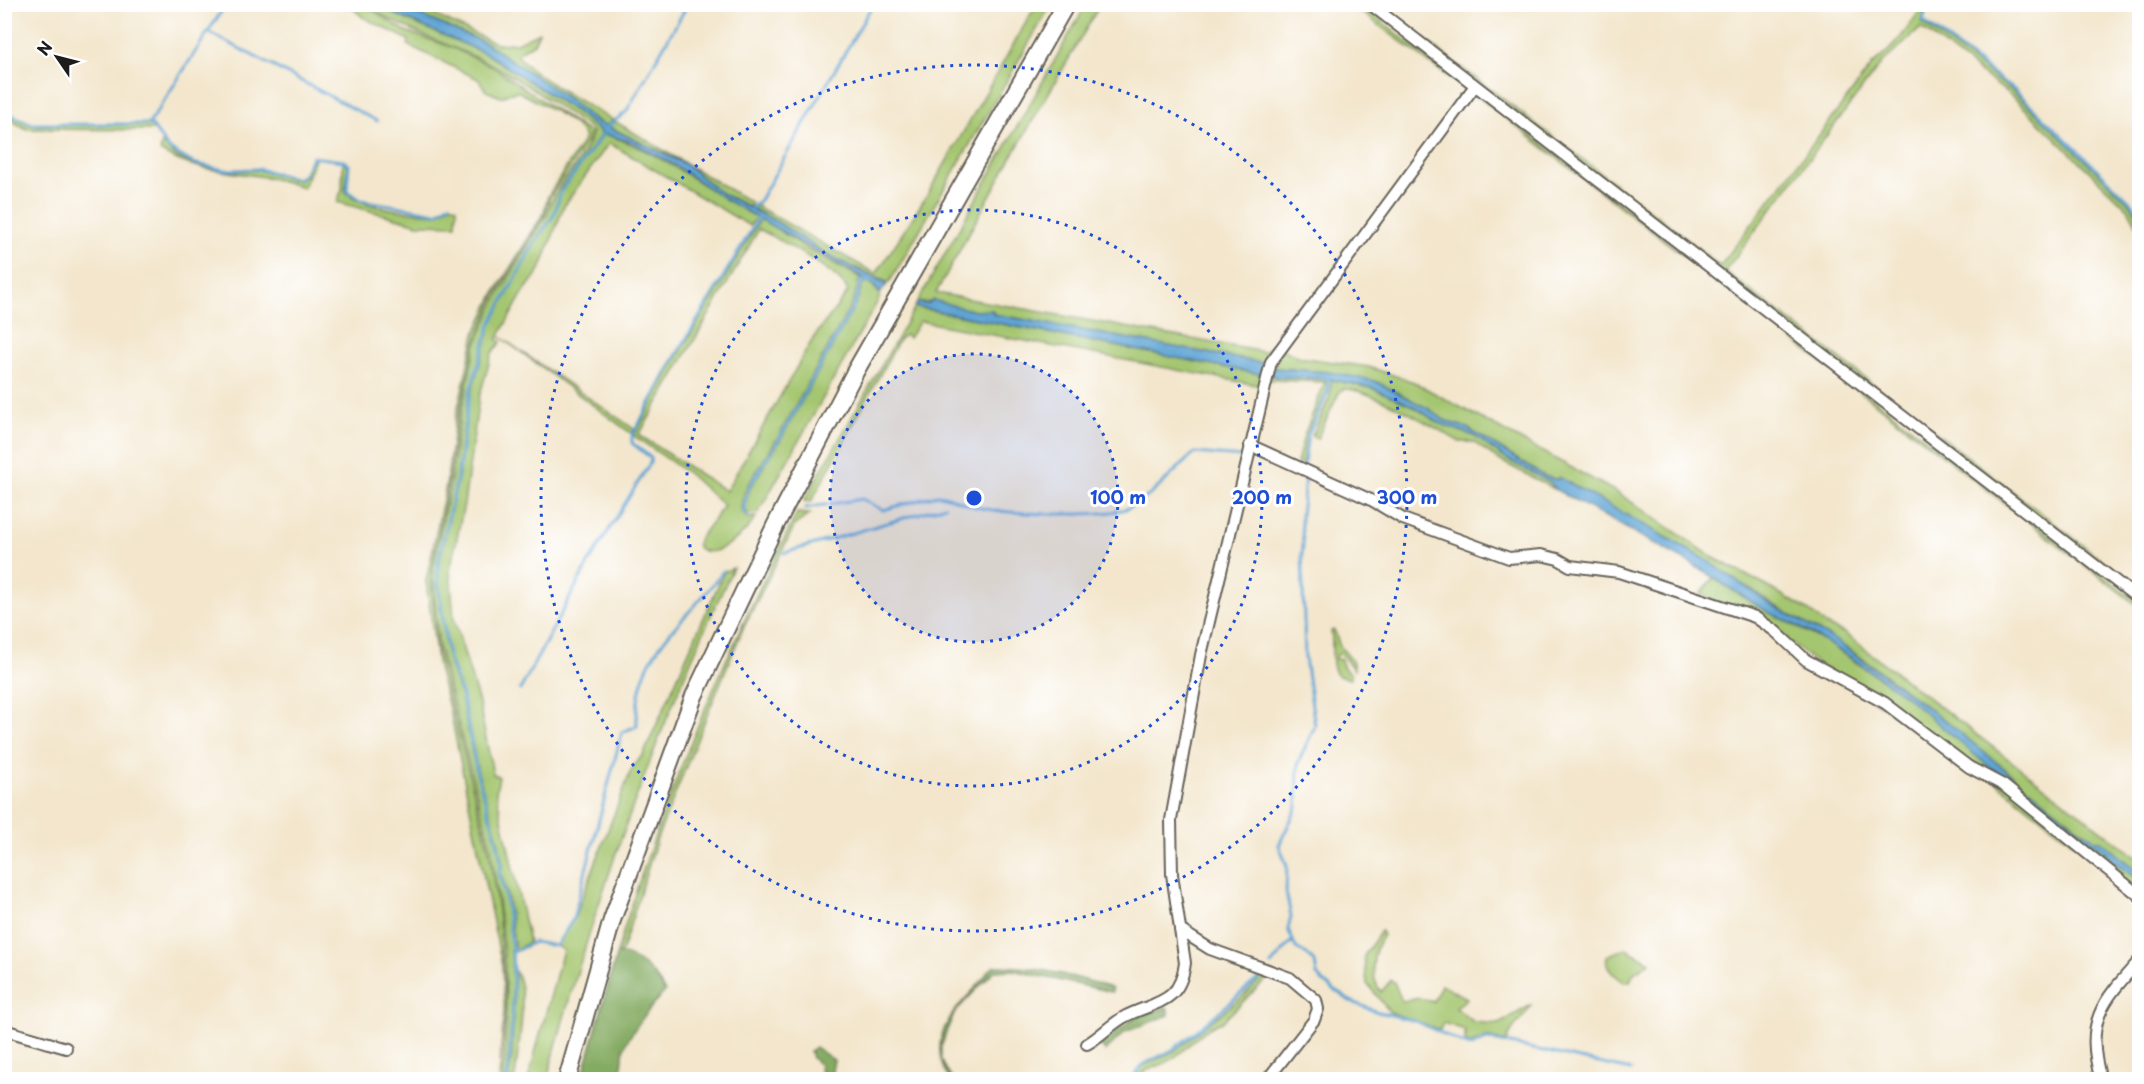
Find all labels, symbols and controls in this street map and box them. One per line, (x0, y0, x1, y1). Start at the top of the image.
north arrow (27, 27, 87, 87)
text: N (30, 36, 57, 60)
text: 100 m (1090, 483, 1146, 510)
text: 200 m (1232, 483, 1292, 510)
text: 300 m (1377, 483, 1437, 510)
centre of rings (964, 488, 984, 508)

